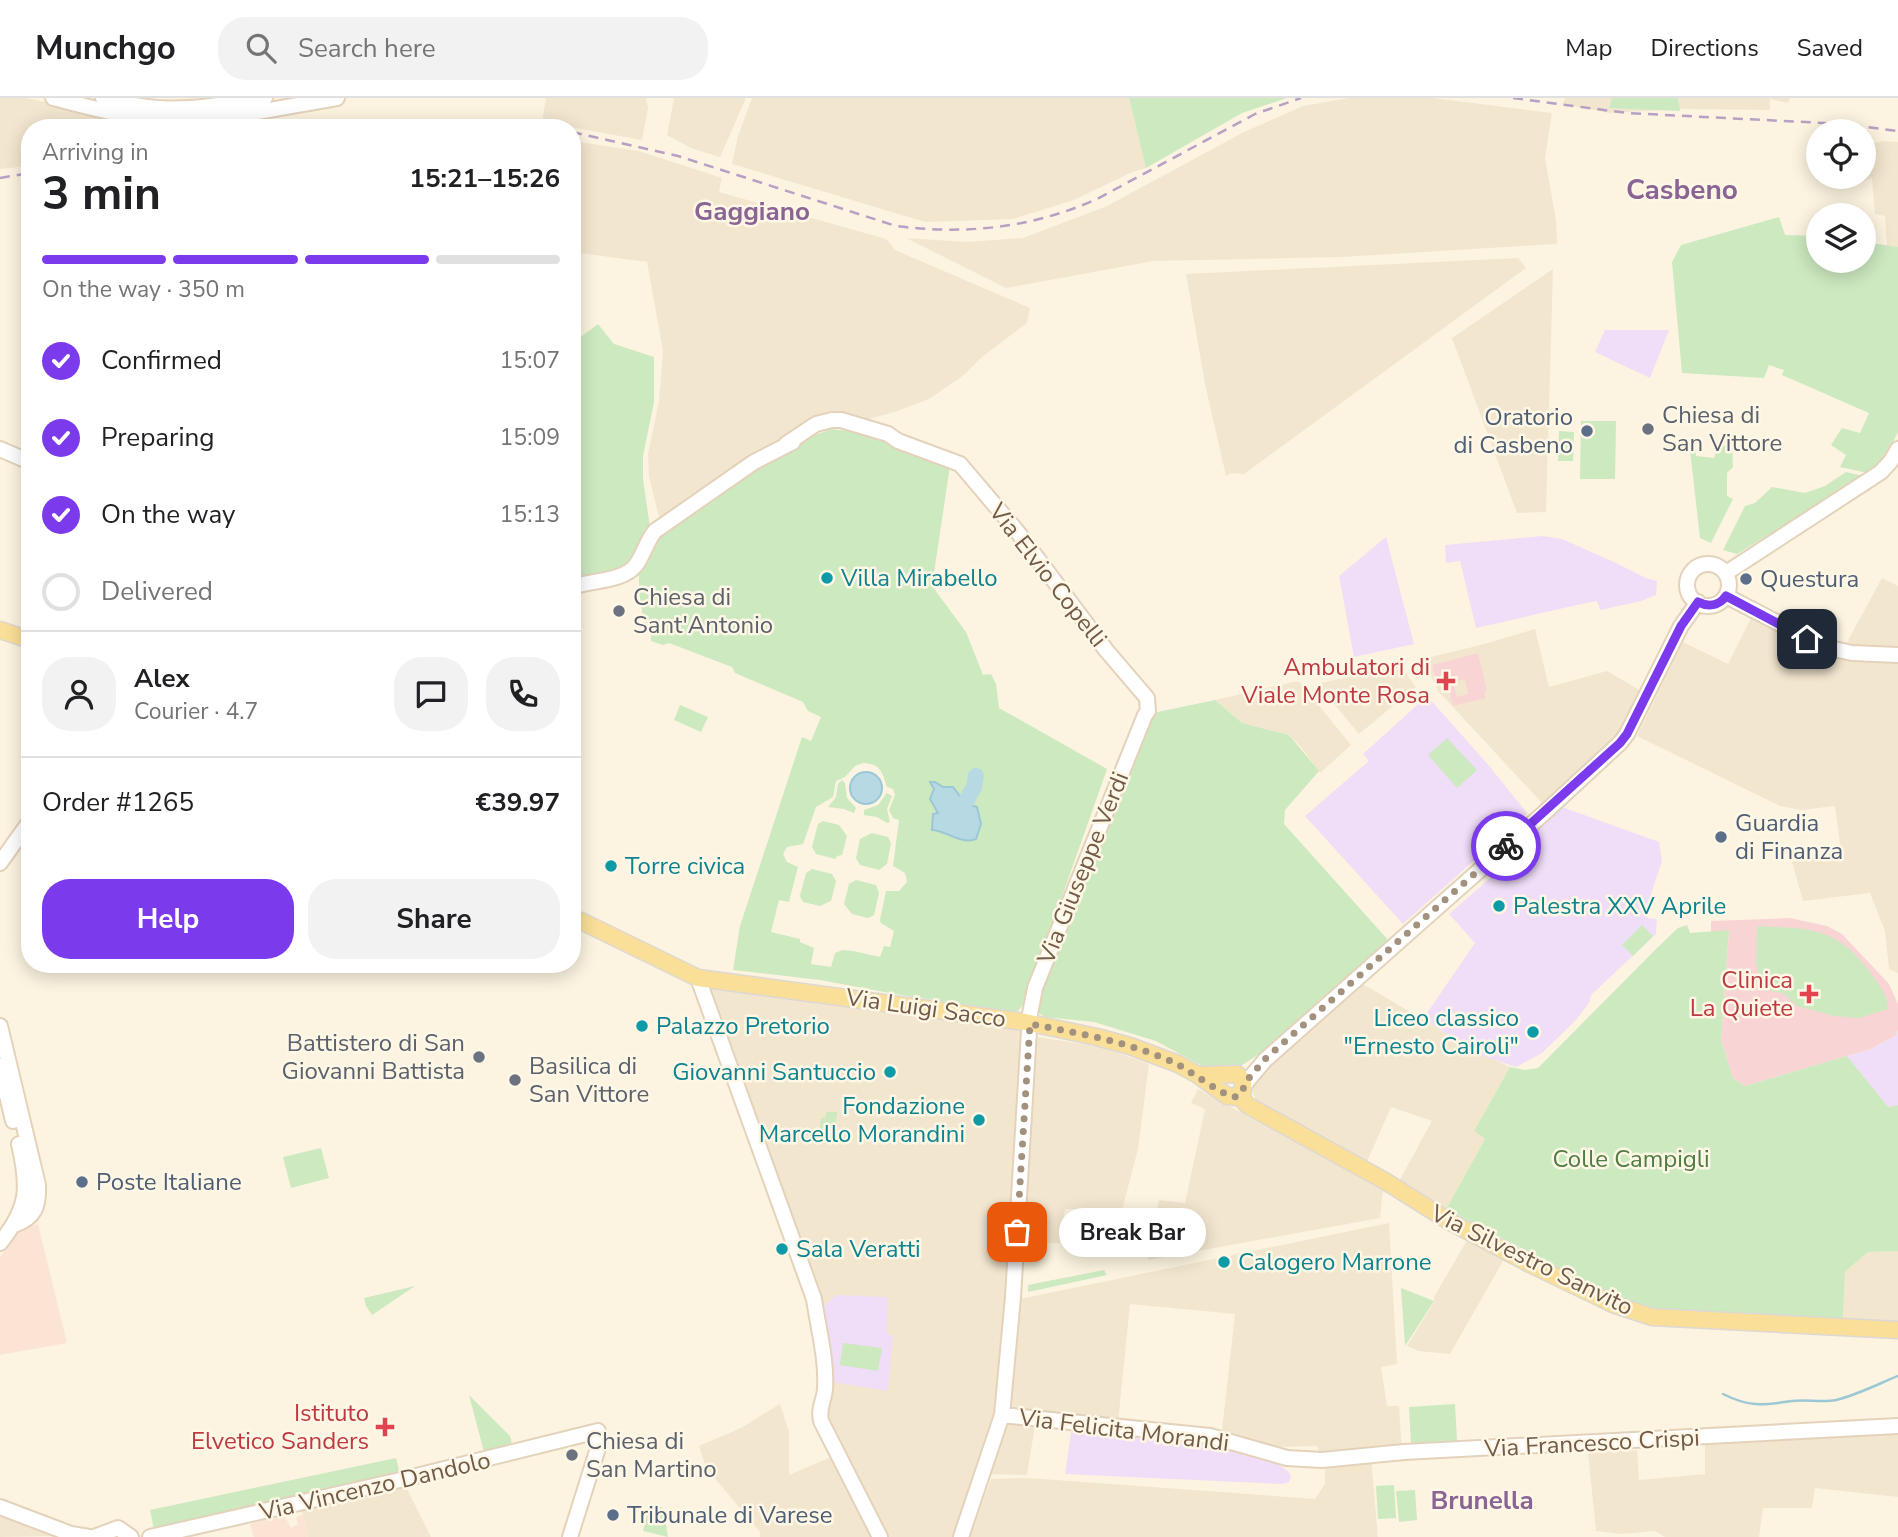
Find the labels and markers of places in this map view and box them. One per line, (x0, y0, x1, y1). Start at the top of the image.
place label: Chiesa di San Vittore (1662, 399, 1782, 459)
place label: Oratorio di Casbeno (1454, 401, 1573, 461)
marker: Chiesa di San Vittore (1640, 421, 1656, 437)
marker: Oratorio di Casbeno (1579, 423, 1595, 439)
place label: Villa Mirabello (840, 562, 998, 594)
place label: Questura (1760, 563, 1859, 595)
marker: Villa Mirabello (819, 570, 835, 586)
marker: Questura (1738, 571, 1754, 587)
place label: Chiesa di Sant'Antonio (633, 581, 773, 641)
marker: Chiesa di Sant'Antonio (611, 603, 627, 619)
pin (1777, 609, 1837, 669)
place label: Ambulatori di Viale Monte Rosa (1240, 651, 1430, 711)
marker: Ambulatori di Viale Monte Rosa (1436, 671, 1456, 691)
place label: Guardia di Finanza (1735, 807, 1843, 867)
marker: Guardia di Finanza (1713, 829, 1729, 845)
place label: Torre civica (625, 850, 745, 882)
marker: Torre civica (603, 858, 619, 874)
place label: Palestra XXV Aprile (1513, 890, 1726, 922)
marker: Palestra XXV Aprile (1491, 898, 1507, 914)
place label: Clinica La Quiete (1690, 964, 1793, 1024)
marker: Clinica La Quiete (1799, 984, 1819, 1004)
place label: Liceo classico "Ernesto Cairoli" (1344, 1002, 1519, 1062)
place label: Palazzo Pretorio (656, 1010, 830, 1042)
marker: Palazzo Pretorio (634, 1018, 650, 1034)
marker: Liceo classico "Ernesto Cairoli" (1525, 1024, 1541, 1040)
place label: Battistero di San Giovanni Battista (281, 1027, 465, 1087)
marker: Battistero di San Giovanni Battista (471, 1049, 487, 1065)
place label: Basilica di San Vittore (529, 1050, 649, 1110)
place label: Giovanni Santuccio (672, 1056, 876, 1088)
marker: Giovanni Santuccio (882, 1064, 898, 1080)
marker: Basilica di San Vittore (507, 1072, 523, 1088)
place label: Fondazione Marcello Morandini (759, 1090, 965, 1150)
marker: Fondazione Marcello Morandini (971, 1112, 987, 1128)
place label: Poste Italiane (96, 1166, 242, 1198)
marker: Poste Italiane (74, 1174, 90, 1190)
pin (987, 1202, 1047, 1262)
callout: Break Bar (1059, 1208, 1206, 1256)
place label: Sala Veratti (796, 1233, 921, 1265)
marker: Sala Veratti (774, 1241, 790, 1257)
place label: Calogero Marrone (1238, 1246, 1432, 1278)
marker: Calogero Marrone (1216, 1254, 1232, 1270)
place label: Istituto Elvetico Sanders (191, 1397, 369, 1457)
marker: Istituto Elvetico Sanders (375, 1417, 395, 1437)
place label: Chiesa di San Martino (586, 1425, 717, 1485)
marker: Chiesa di San Martino (564, 1447, 580, 1463)
place label: Tribunale di Varese (627, 1499, 833, 1531)
marker: Tribunale di Varese (605, 1507, 621, 1523)

